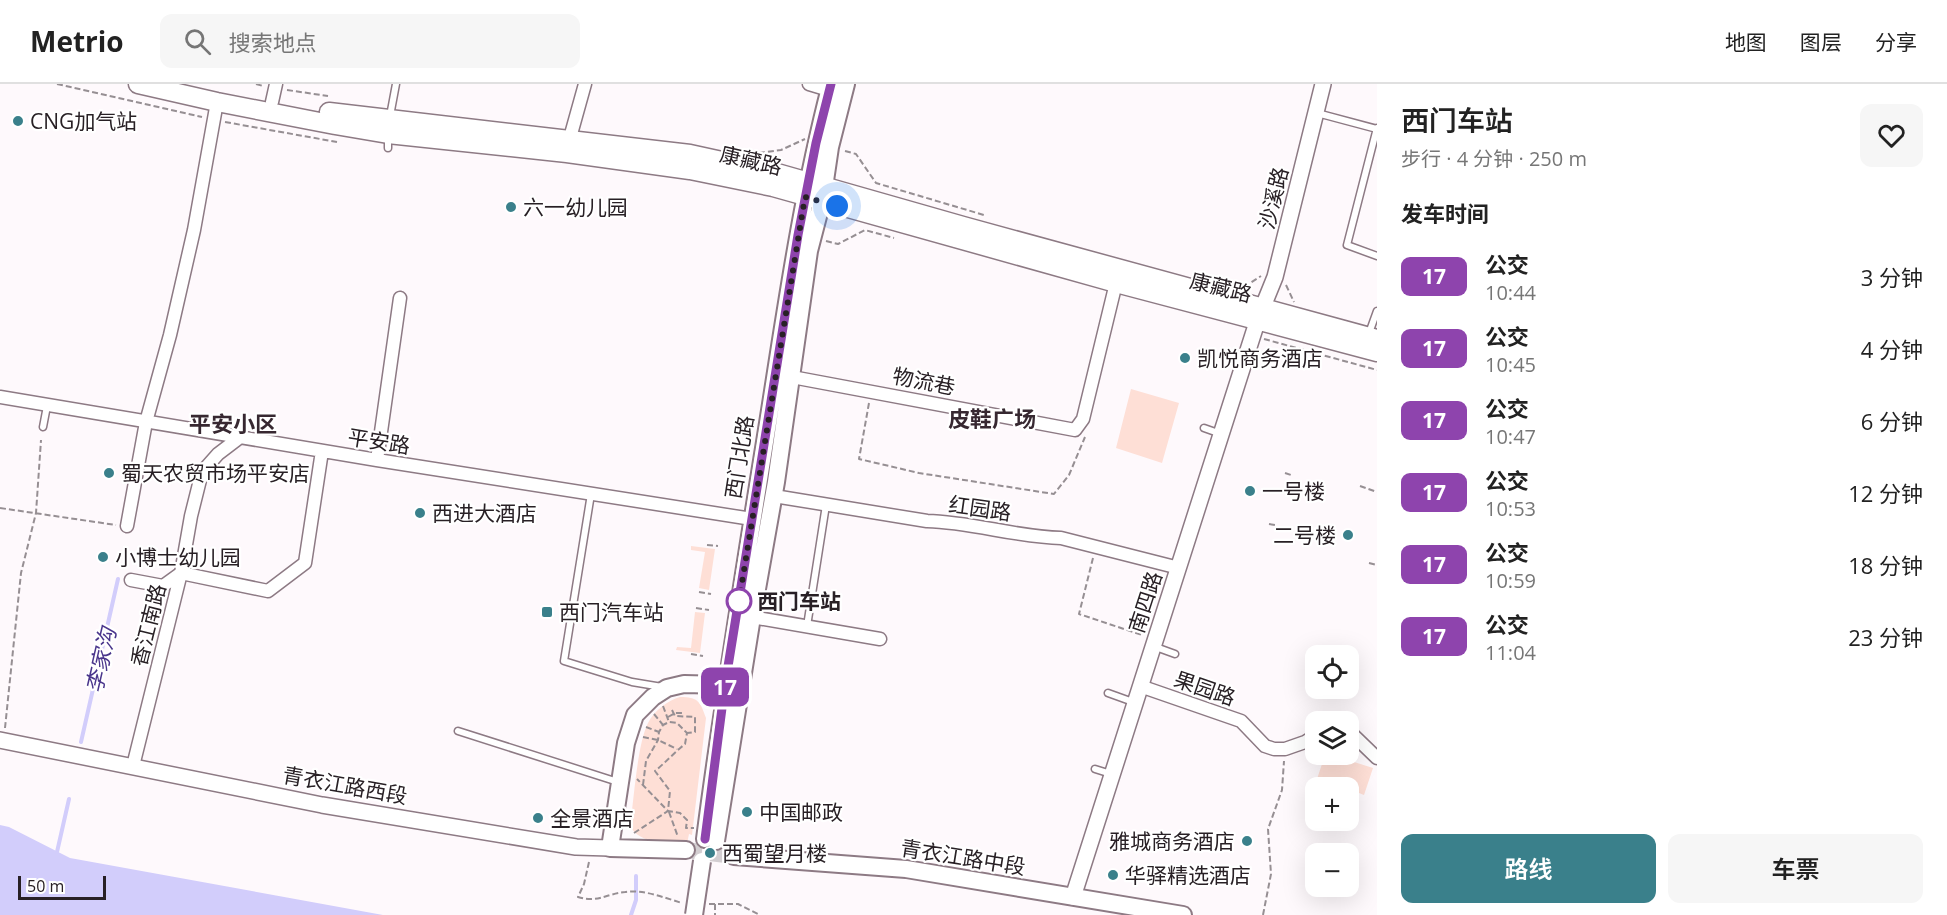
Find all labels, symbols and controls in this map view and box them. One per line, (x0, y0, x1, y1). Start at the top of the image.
search box (160, 14, 580, 68)
text: Metrio (30, 22, 124, 60)
icon: search (181, 25, 214, 58)
text: 搜索地点 (229, 27, 317, 57)
text: 地图 (1725, 28, 1767, 56)
text: 图层 (1800, 28, 1842, 56)
text: 分享 (1875, 28, 1917, 56)
text: 西门车站 (1401, 101, 1513, 139)
button: heart (1860, 104, 1923, 167)
place label: CNG加气站 (30, 107, 137, 135)
marker: CNG加气站 (11, 114, 25, 128)
street label: 康藏路 (717, 139, 785, 181)
text: 步行 · 4 分钟 · 250 m (1401, 145, 1587, 172)
street label: 沙溪路 (1252, 164, 1294, 232)
your location (822, 191, 852, 221)
place label: 六一幼儿园 (523, 193, 628, 221)
text: 发车时间 (1401, 198, 1489, 228)
marker: 六一幼儿园 (504, 200, 518, 214)
text: 公交 (1485, 249, 1529, 279)
text: 17 (1422, 262, 1446, 290)
text: 3 分钟 (1861, 262, 1923, 292)
street label: 康藏路 (1187, 266, 1255, 308)
text: 10:44 (1485, 279, 1536, 306)
text: 公交 (1485, 321, 1529, 351)
text: 17 (1422, 334, 1446, 362)
text: 4 分钟 (1861, 334, 1923, 364)
place label: 凯悦商务酒店 (1197, 344, 1323, 372)
marker: 凯悦商务酒店 (1178, 351, 1192, 365)
text: 10:45 (1485, 351, 1536, 378)
street label: 物流巷 (890, 361, 958, 401)
text: 公交 (1485, 393, 1529, 423)
district label: 皮鞋广场 (948, 403, 1036, 433)
text: 17 (1422, 406, 1446, 434)
text: 6 分钟 (1861, 406, 1923, 436)
district label: 平安小区 (189, 408, 277, 438)
street label: 西门北路 (719, 413, 759, 501)
street label: 平安路 (346, 422, 412, 460)
text: 10:47 (1485, 423, 1536, 450)
place label: 蜀天农贸市场平安店 (121, 459, 310, 487)
text: 公交 (1485, 465, 1529, 495)
marker: 蜀天农贸市场平安店 (102, 466, 116, 480)
place label: 一号楼 (1262, 477, 1325, 505)
text: 17 (1422, 478, 1446, 506)
text: 12 分钟 (1848, 478, 1923, 508)
marker: 一号楼 (1243, 484, 1257, 498)
street label: 红园路 (947, 490, 1013, 526)
text: 10:53 (1485, 495, 1536, 522)
place label: 西进大酒店 (432, 499, 537, 527)
marker: 西进大酒店 (413, 506, 427, 520)
place label: 二号楼 (1273, 521, 1336, 549)
marker: 二号楼 (1341, 528, 1355, 542)
text: 公交 (1485, 537, 1529, 567)
place label: 小博士幼儿园 (115, 543, 241, 571)
marker: 小博士幼儿园 (96, 550, 110, 564)
text: 17 (1422, 550, 1446, 578)
text: 18 分钟 (1848, 550, 1923, 580)
text: 10:59 (1485, 567, 1536, 594)
street label: 南四路 (1122, 568, 1168, 636)
street label: 香江南路 (124, 581, 172, 669)
place label: 西门车站 (757, 587, 841, 615)
marker: 西门车站 (726, 588, 752, 614)
place label: 西门汽车站 (559, 598, 664, 626)
marker: 西门汽车站 (540, 605, 554, 619)
text: 公交 (1485, 609, 1529, 639)
text: 17 (1422, 622, 1446, 650)
text: 23 分钟 (1848, 622, 1923, 652)
water label: 李家沟 (78, 623, 122, 696)
text: 11:04 (1485, 639, 1536, 666)
map controls (1305, 645, 1359, 897)
button: locate (1305, 645, 1359, 699)
street label: 果园路 (1171, 665, 1239, 711)
line badge: 17 (698, 668, 752, 706)
text: 17 (713, 673, 737, 701)
button: layers (1305, 711, 1359, 765)
street label: 青衣江路西段 (281, 760, 409, 810)
button: + (1305, 777, 1359, 831)
place label: 中国邮政 (759, 798, 843, 826)
place label: 全景酒店 (550, 804, 634, 832)
marker: 中国邮政 (740, 805, 754, 819)
marker: 全景酒店 (531, 811, 545, 825)
place label: 雅城商务酒店 (1109, 827, 1235, 855)
street label: 青衣江路中段 (899, 833, 1027, 881)
marker: 雅城商务酒店 (1240, 834, 1254, 848)
button: 路线 (1401, 834, 1656, 903)
button: 车票 (1668, 834, 1923, 903)
place label: 西蜀望月楼 (722, 839, 827, 867)
button: − (1305, 843, 1359, 897)
marker: 西蜀望月楼 (703, 846, 717, 860)
place label: 华驿精选酒店 (1125, 861, 1251, 889)
marker: 华驿精选酒店 (1106, 868, 1120, 882)
scale bar (18, 873, 106, 900)
text: 50 m (27, 875, 64, 897)

